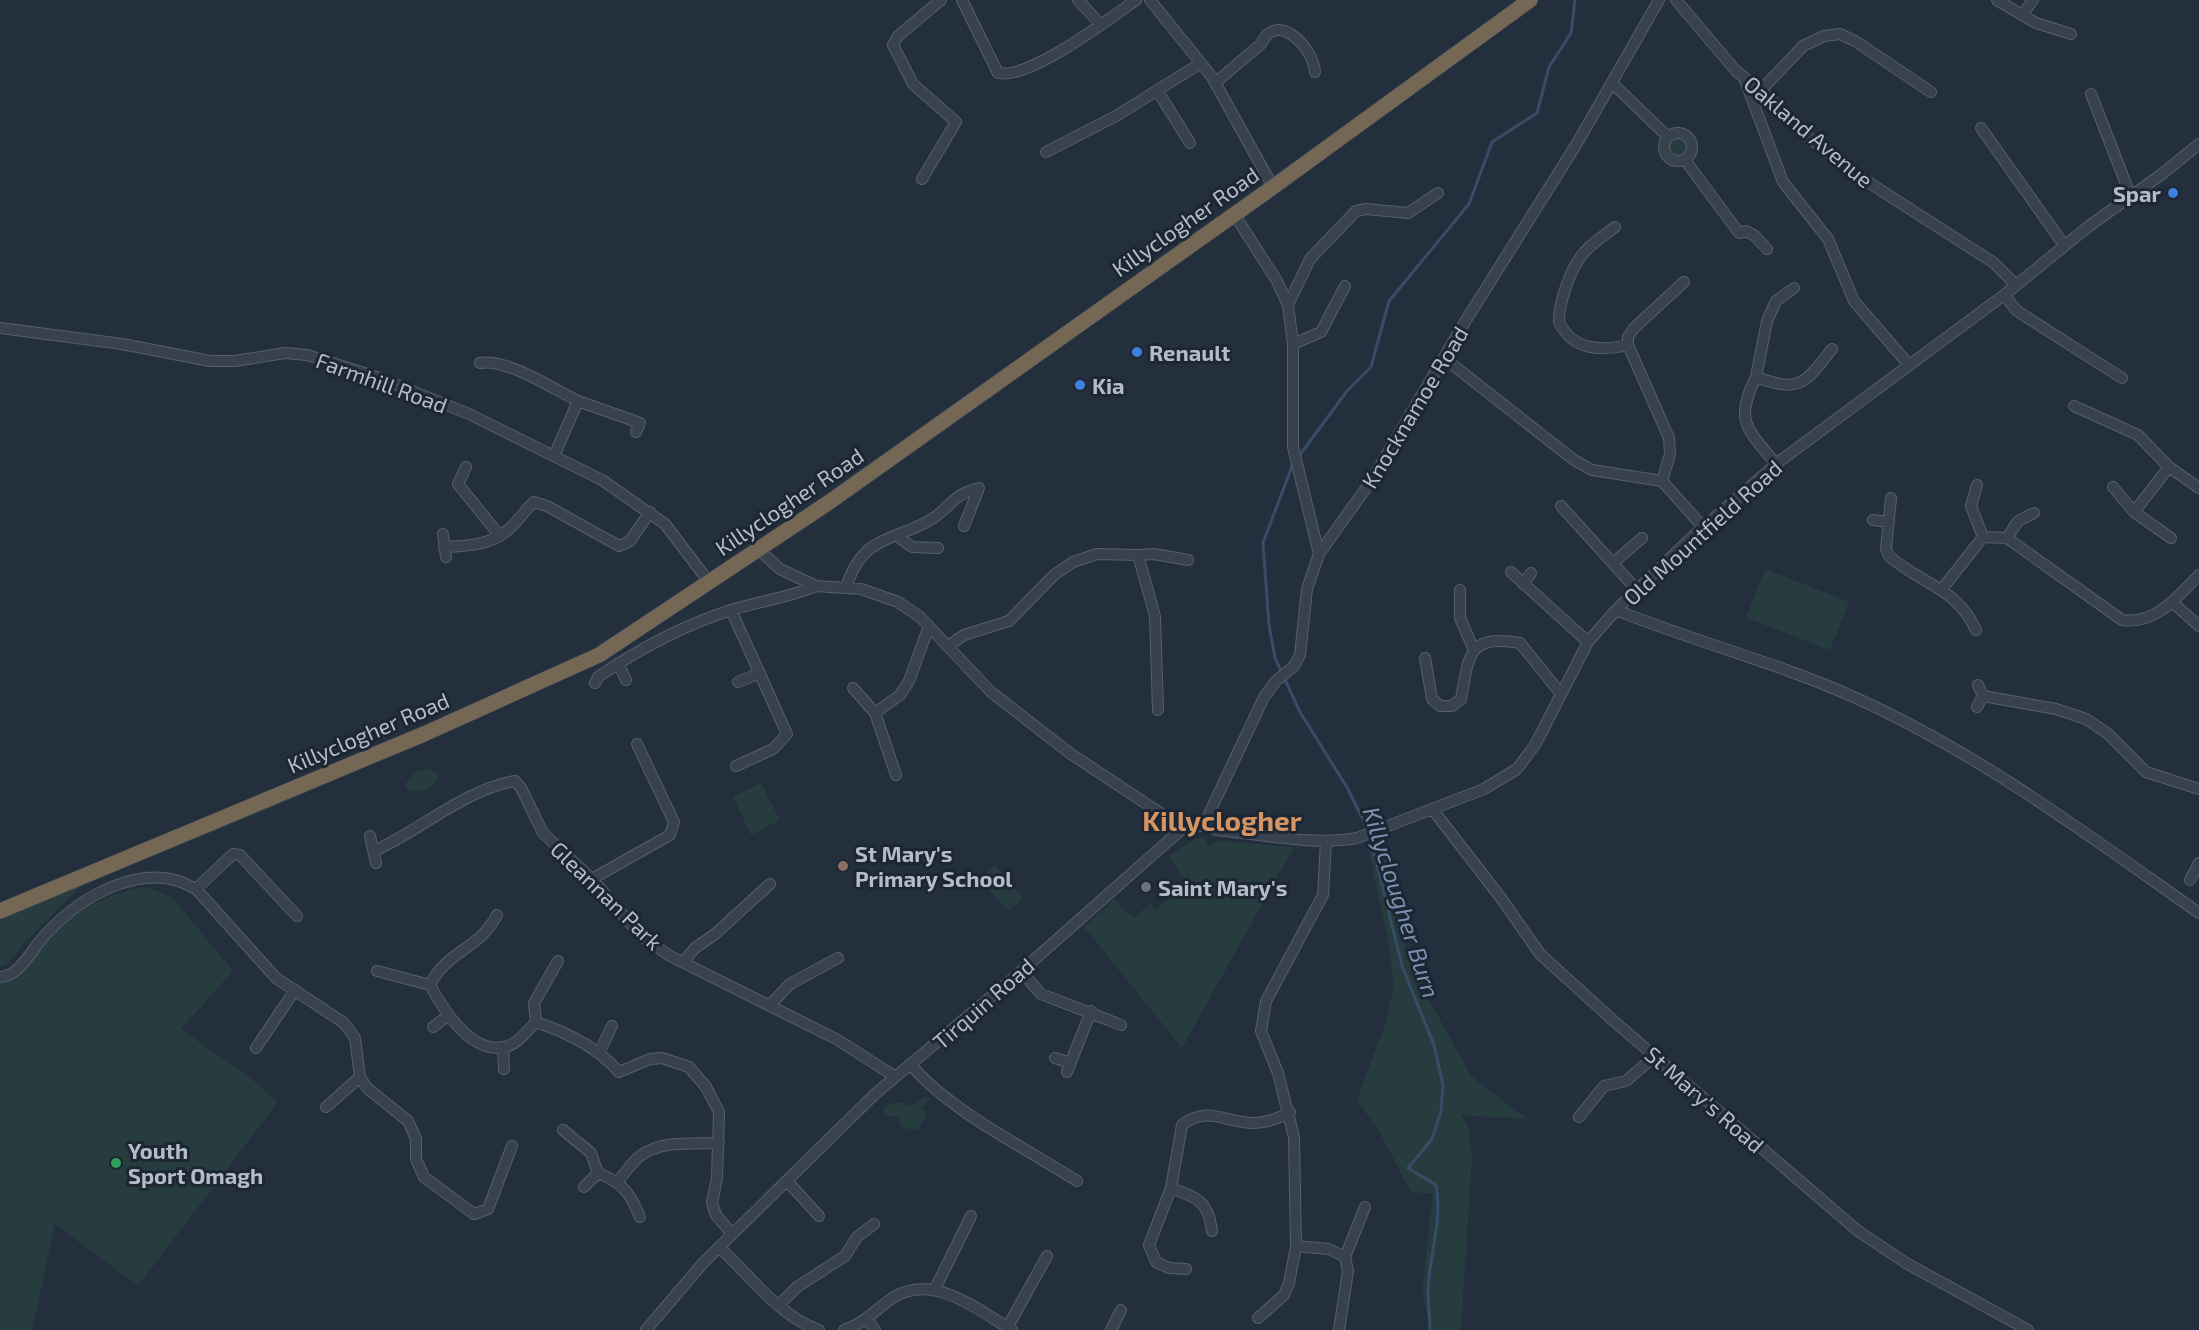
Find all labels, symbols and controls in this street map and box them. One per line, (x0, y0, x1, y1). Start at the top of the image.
street label: Oakland Avenue (1739, 70, 1879, 192)
street label: Killyclogher Road (1107, 161, 1263, 281)
place label: Spar (2113, 180, 2162, 206)
marker: Spar (2166, 186, 2180, 200)
street label: Knocknamoe Road (1355, 321, 1473, 493)
place label: Renault (1149, 339, 1230, 365)
marker: Renault (1130, 345, 1144, 359)
street label: Farmhill Road (313, 346, 451, 418)
place label: Kia (1092, 372, 1125, 398)
marker: Kia (1073, 378, 1087, 392)
street label: Killyclogher Road (710, 442, 868, 560)
street label: Old Mountfield Road (1617, 454, 1787, 610)
street label: Killyclogher Road (283, 686, 453, 778)
district label: Killyclogher (1142, 803, 1302, 837)
water label: Killyclougher Burn (1357, 803, 1447, 1001)
street label: Gleannan Park (546, 835, 668, 955)
place label: St Mary's Primary School (855, 840, 1013, 892)
marker: St Mary's Primary School (836, 859, 850, 873)
place label: Saint Mary's (1158, 874, 1287, 901)
marker: Saint Mary's (1139, 880, 1153, 894)
street label: Tirquin Road (927, 952, 1039, 1054)
street label: St Mary's Road (1640, 1040, 1770, 1158)
place label: Youth Sport Omagh (128, 1137, 263, 1188)
marker: Youth Sport Omagh (109, 1156, 123, 1170)

